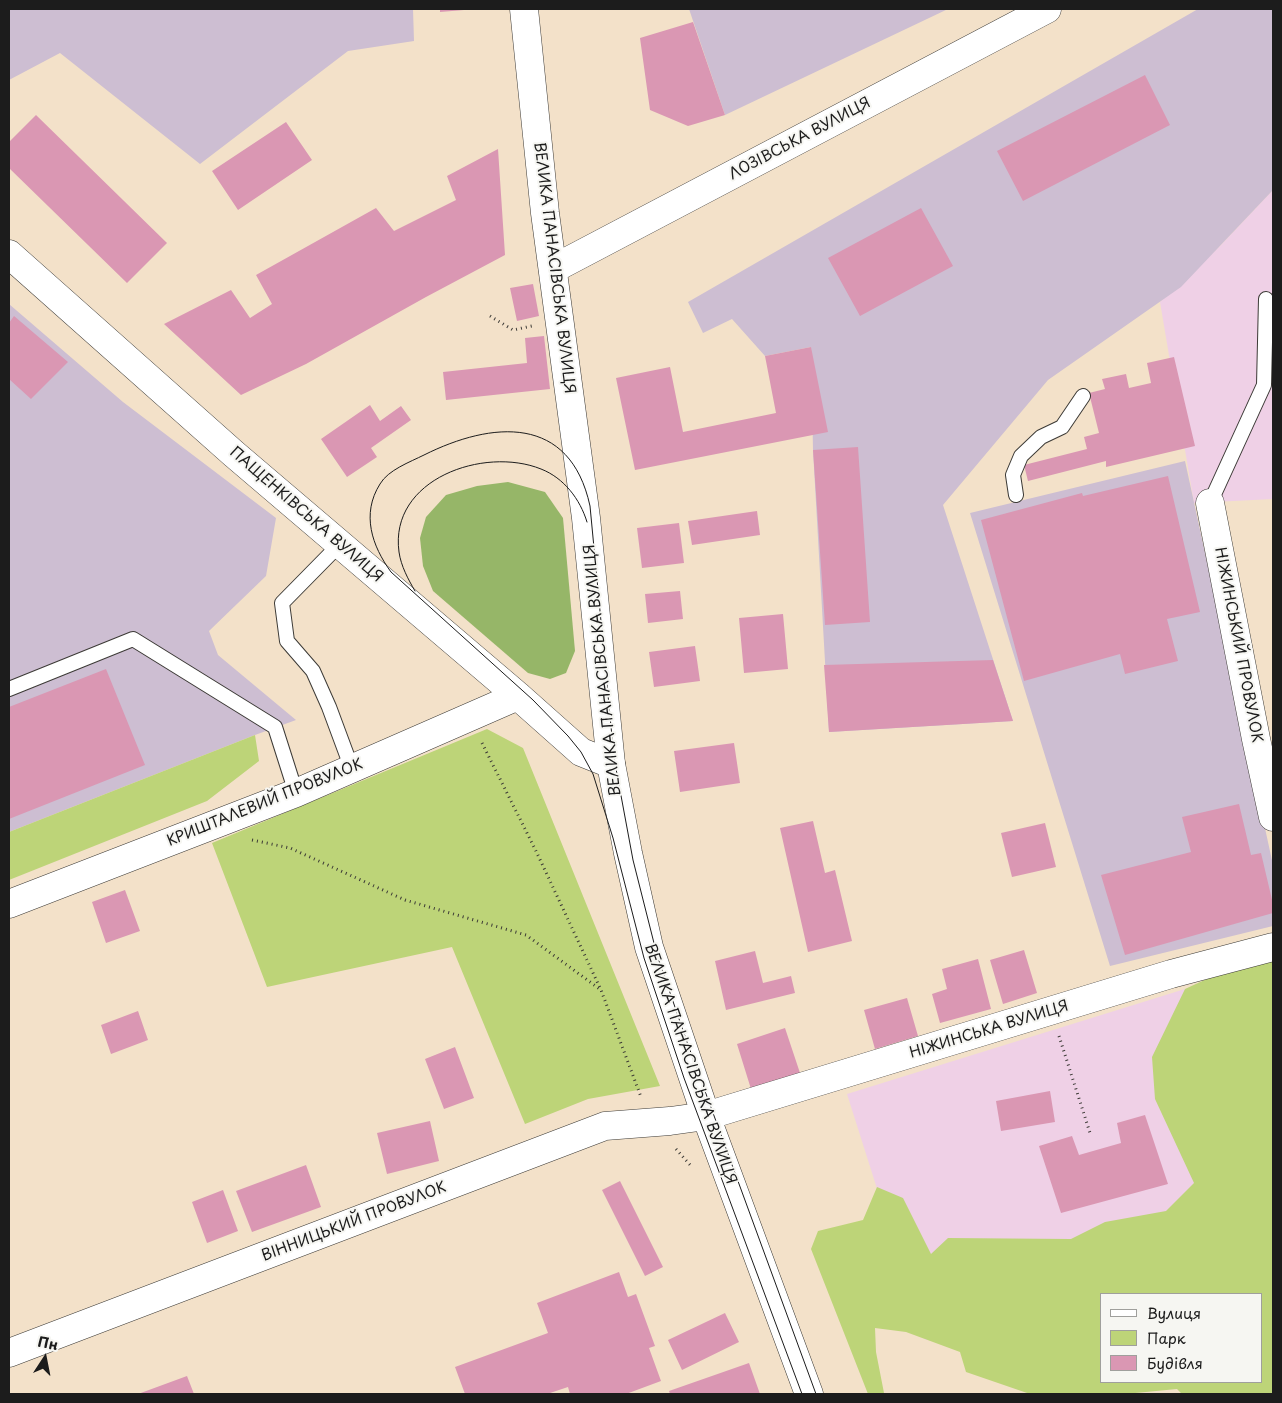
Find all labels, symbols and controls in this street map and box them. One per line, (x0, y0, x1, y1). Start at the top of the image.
street label: ЛОЗІВСЬКА ВУЛИЦЯ (726, 94, 874, 184)
street label: ВЕЛИКА ПАНАСІВСЬКА ВУЛИЦЯ (530, 141, 578, 395)
street label: ПАЩЕНКІВСЬКА ВУЛИЦЯ (226, 444, 386, 586)
street label: ВЕЛИКА ПАНАСІВСЬКА ВУЛИЦЯ (581, 543, 625, 797)
street label: НІЖИНСЬКИЙ ПРОВУЛОК (1210, 546, 1266, 744)
street label: КРИШТАЛЕВИЙ ПРОВУЛОК (165, 755, 365, 851)
street label: ВЕЛИКА ПАНАСІВСЬКА ВУЛИЦЯ (640, 941, 740, 1187)
street label: НІЖИНСЬКА ВУЛИЦЯ (907, 997, 1071, 1063)
street label: ВІННИЦЬКИЙ ПРОВУЛОК (259, 1178, 449, 1266)
legend (1100, 1293, 1262, 1383)
text: Вулиця (1147, 1301, 1201, 1324)
text: Парк (1147, 1326, 1186, 1349)
text: Пн (36, 1331, 60, 1355)
north arrow (20, 1333, 70, 1383)
text: Будівля (1147, 1351, 1203, 1374)

